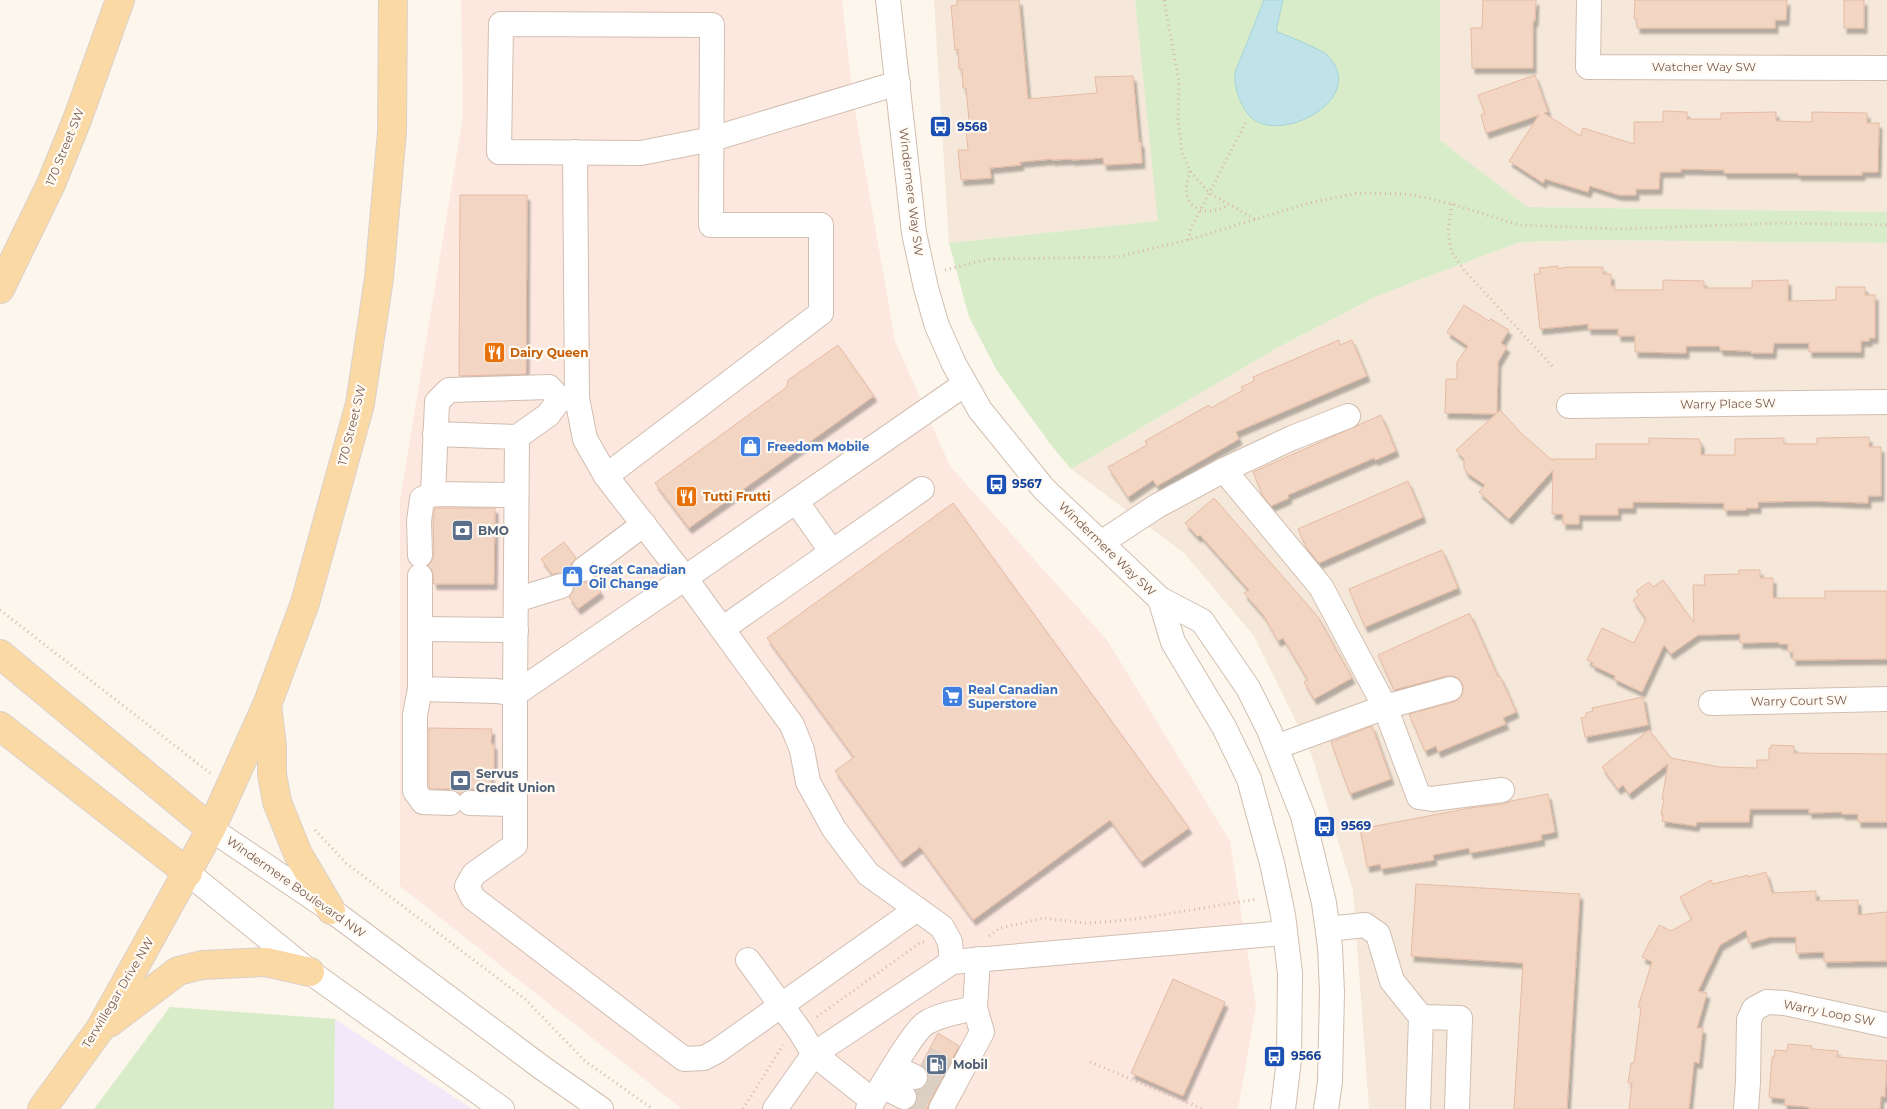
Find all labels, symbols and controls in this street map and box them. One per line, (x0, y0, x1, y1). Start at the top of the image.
street label: Watcher Way SW (1652, 59, 1756, 74)
street label: 170 Street SW (42, 106, 87, 188)
bus stop icon: 9568 (929, 115, 953, 139)
place label: 9568 (957, 119, 987, 134)
street label: Windermere Way SW (896, 127, 927, 257)
restaurant icon: Dairy Queen (482, 341, 506, 365)
place label: Dairy Queen (510, 345, 588, 360)
street label: 170 Street SW (334, 383, 369, 467)
street label: Warry Place SW (1680, 395, 1776, 412)
shop icon: Freedom Mobile (739, 435, 763, 459)
place label: Freedom Mobile (767, 439, 870, 454)
bus stop icon: 9567 (984, 472, 1008, 496)
place label: 9567 (1012, 476, 1042, 491)
restaurant icon: Tutti Frutti (675, 485, 699, 509)
place label: Tutti Frutti (703, 489, 771, 504)
street label: Windermere Way SW (1056, 498, 1159, 599)
bank icon: BMO (450, 519, 474, 543)
place label: BMO (478, 523, 509, 538)
place label: Great Canadian Oil Change (589, 562, 686, 591)
shop icon: Great Canadian Oil Change (561, 565, 585, 589)
place label: Real Canadian Superstore (968, 682, 1058, 711)
supermarket icon: Real Canadian Superstore (940, 685, 964, 709)
street label: Warry Court SW (1751, 692, 1847, 709)
place label: Servus Credit Union (476, 766, 555, 795)
bank icon: Servus Credit Union (448, 769, 472, 793)
bus stop icon: 9569 (1313, 814, 1337, 838)
place label: 9569 (1341, 818, 1371, 833)
street label: Windermere Boulevard NW (224, 833, 369, 941)
street label: Terwillegar Drive NW (79, 935, 157, 1051)
street label: Warry Loop SW (1782, 996, 1876, 1029)
bus stop icon: 9566 (1263, 1044, 1287, 1068)
place label: 9566 (1291, 1048, 1321, 1063)
fuel station icon: Mobil (925, 1053, 949, 1077)
place label: Mobil (953, 1057, 988, 1072)

